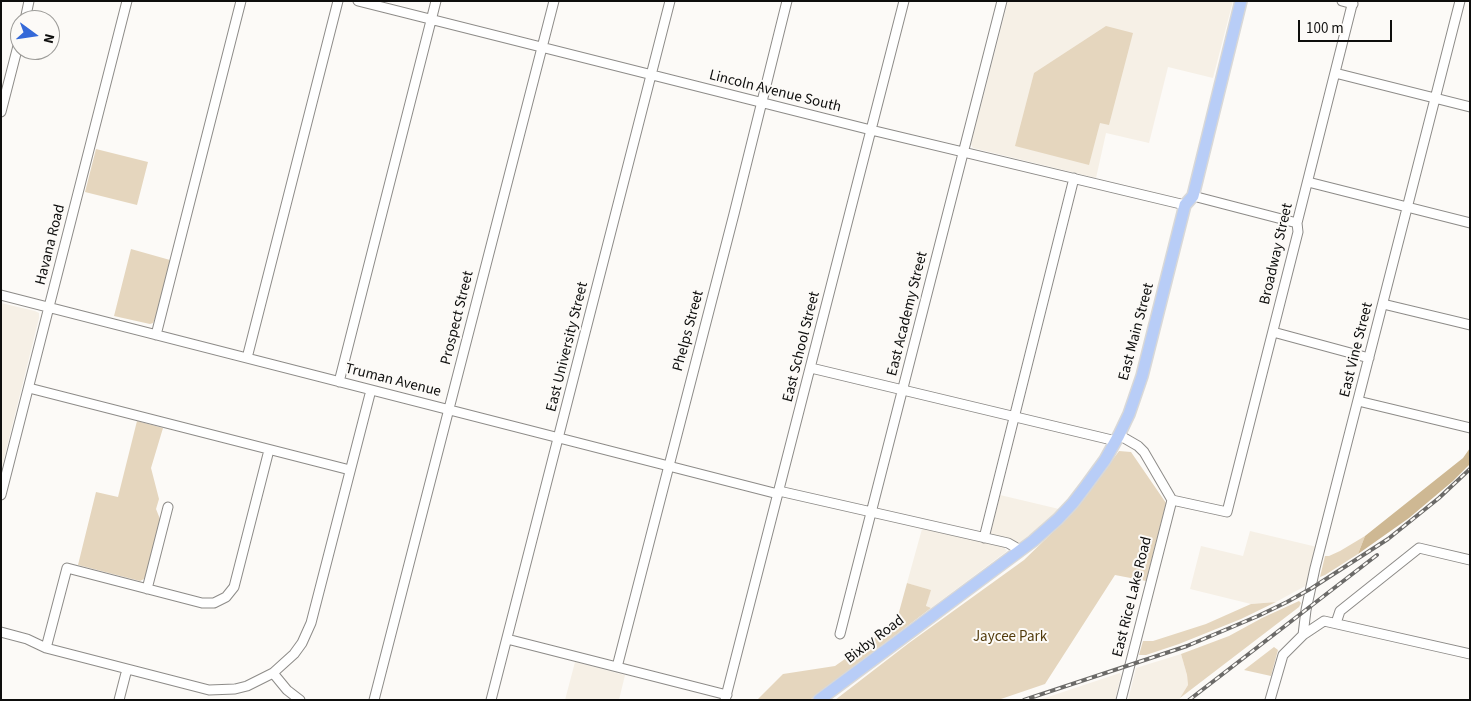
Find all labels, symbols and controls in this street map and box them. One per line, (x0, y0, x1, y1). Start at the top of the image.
north arrow (10, 10, 60, 60)
scale bar (1301, 10, 1395, 42)
text: 100 m (1306, 18, 1344, 39)
text: N (38, 31, 59, 45)
street label: Lincoln Avenue South (707, 67, 843, 117)
street label: Broadway Street (1257, 202, 1297, 306)
street label: Havana Road (32, 203, 70, 287)
street label: East Academy Street (884, 250, 932, 378)
street label: Prospect Street (438, 269, 478, 367)
street label: East University Street (543, 280, 593, 414)
street label: East Main Street (1115, 281, 1159, 383)
street label: Phelps Street (670, 289, 708, 373)
street label: East School Street (780, 290, 824, 404)
street label: East Vine Street (1337, 301, 1377, 399)
street label: Truman Avenue (343, 360, 443, 402)
street label: East Rice Lake Road (1109, 535, 1157, 659)
street label: Bixby Road (842, 612, 908, 668)
park label: Jaycee Park (973, 629, 1047, 647)

